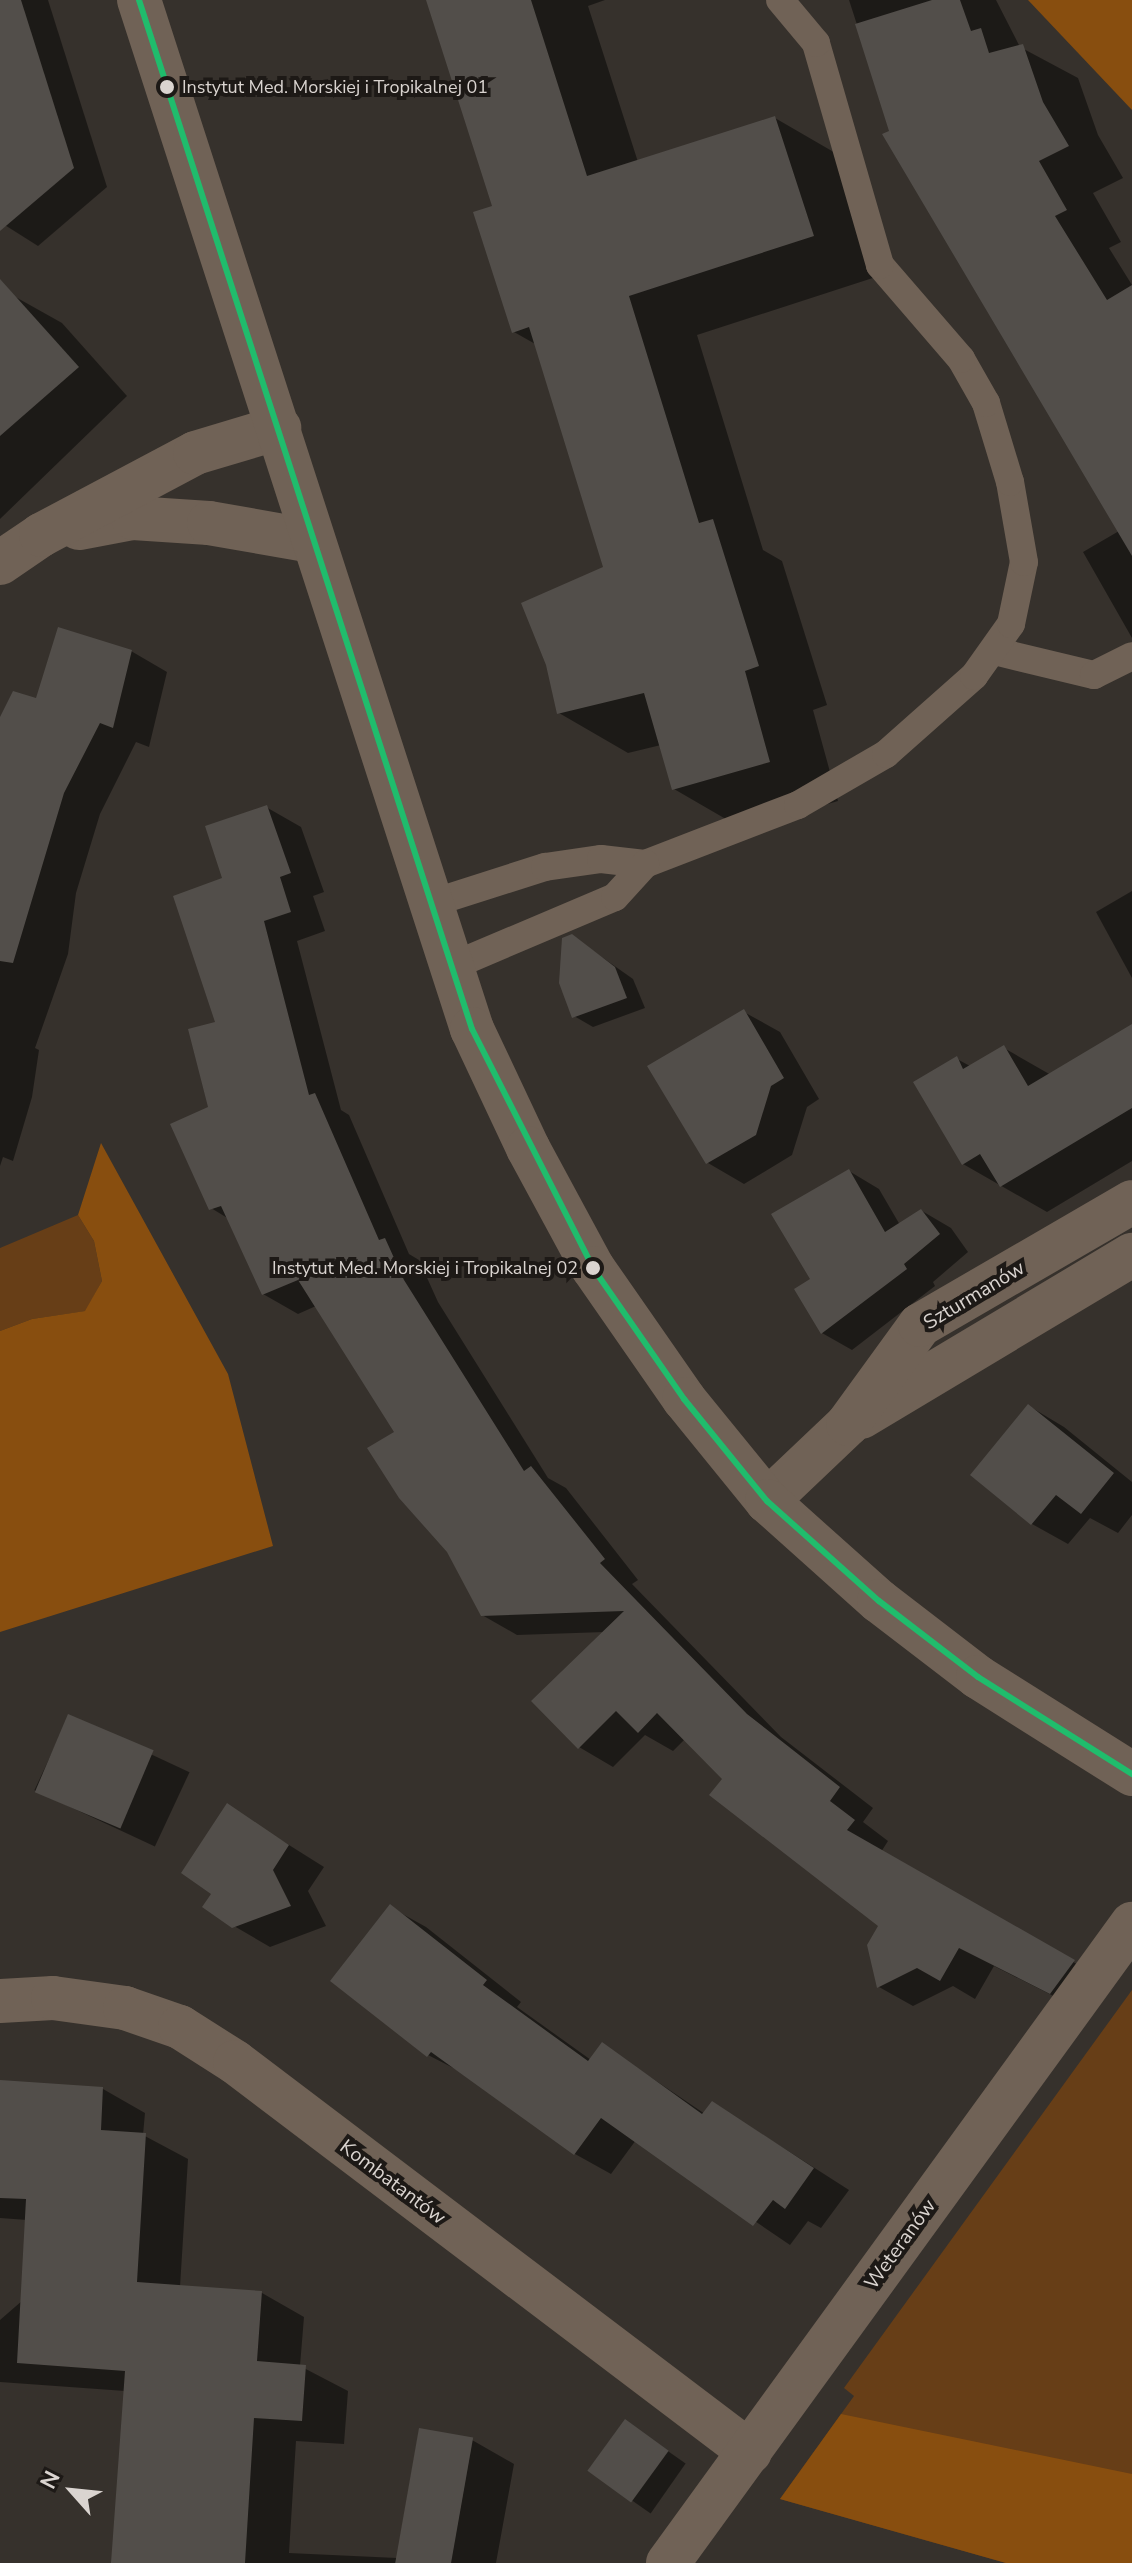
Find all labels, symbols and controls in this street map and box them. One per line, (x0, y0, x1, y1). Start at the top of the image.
place label: Instytut Med. Morskiej i Tropikalnej 01 (182, 76, 488, 98)
marker: Instytut Med. Morskiej i Tropikalnej 01 (159, 79, 175, 95)
street label: Szturmanów (919, 1255, 1029, 1335)
place label: Instytut Med. Morskiej i Tropikalnej 02 (272, 1257, 578, 1279)
marker: Instytut Med. Morskiej i Tropikalnej 02 (585, 1260, 601, 1276)
street label: Kombatantów (335, 2134, 451, 2230)
street label: Weteranów (859, 2194, 941, 2294)
north arrow (32, 2451, 112, 2531)
text: N (34, 2466, 68, 2494)

